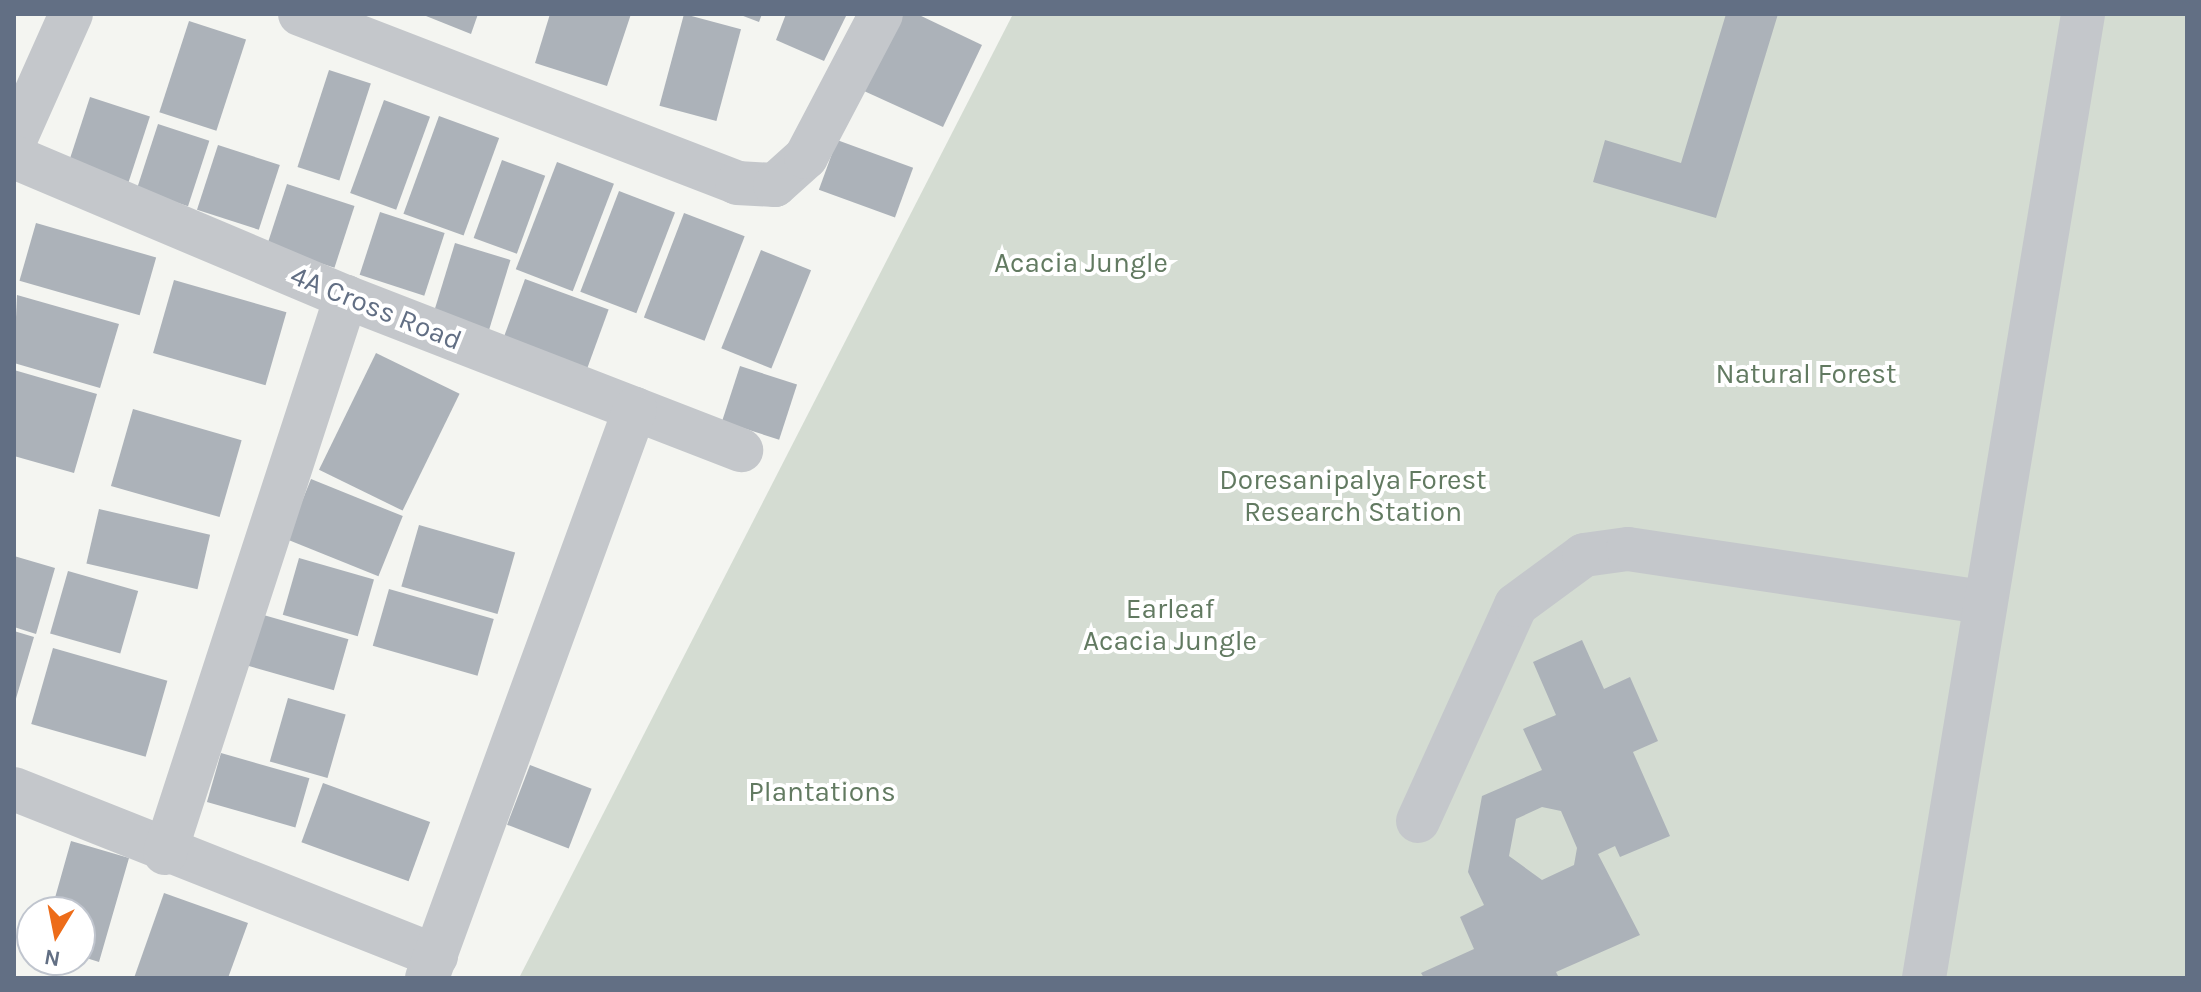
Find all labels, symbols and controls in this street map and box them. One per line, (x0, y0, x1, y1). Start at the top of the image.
park label: Acacia Jungle (994, 246, 1168, 280)
street label: 4A Cross Road (286, 258, 466, 358)
park label: Natural Forest (1715, 357, 1897, 391)
park label: Doresanipalya Forest Research Station (1219, 463, 1487, 529)
park label: Earleaf Acacia Jungle (1083, 592, 1257, 658)
park label: Plantations (748, 775, 896, 809)
north arrow (16, 896, 96, 976)
text: N (42, 943, 62, 972)

